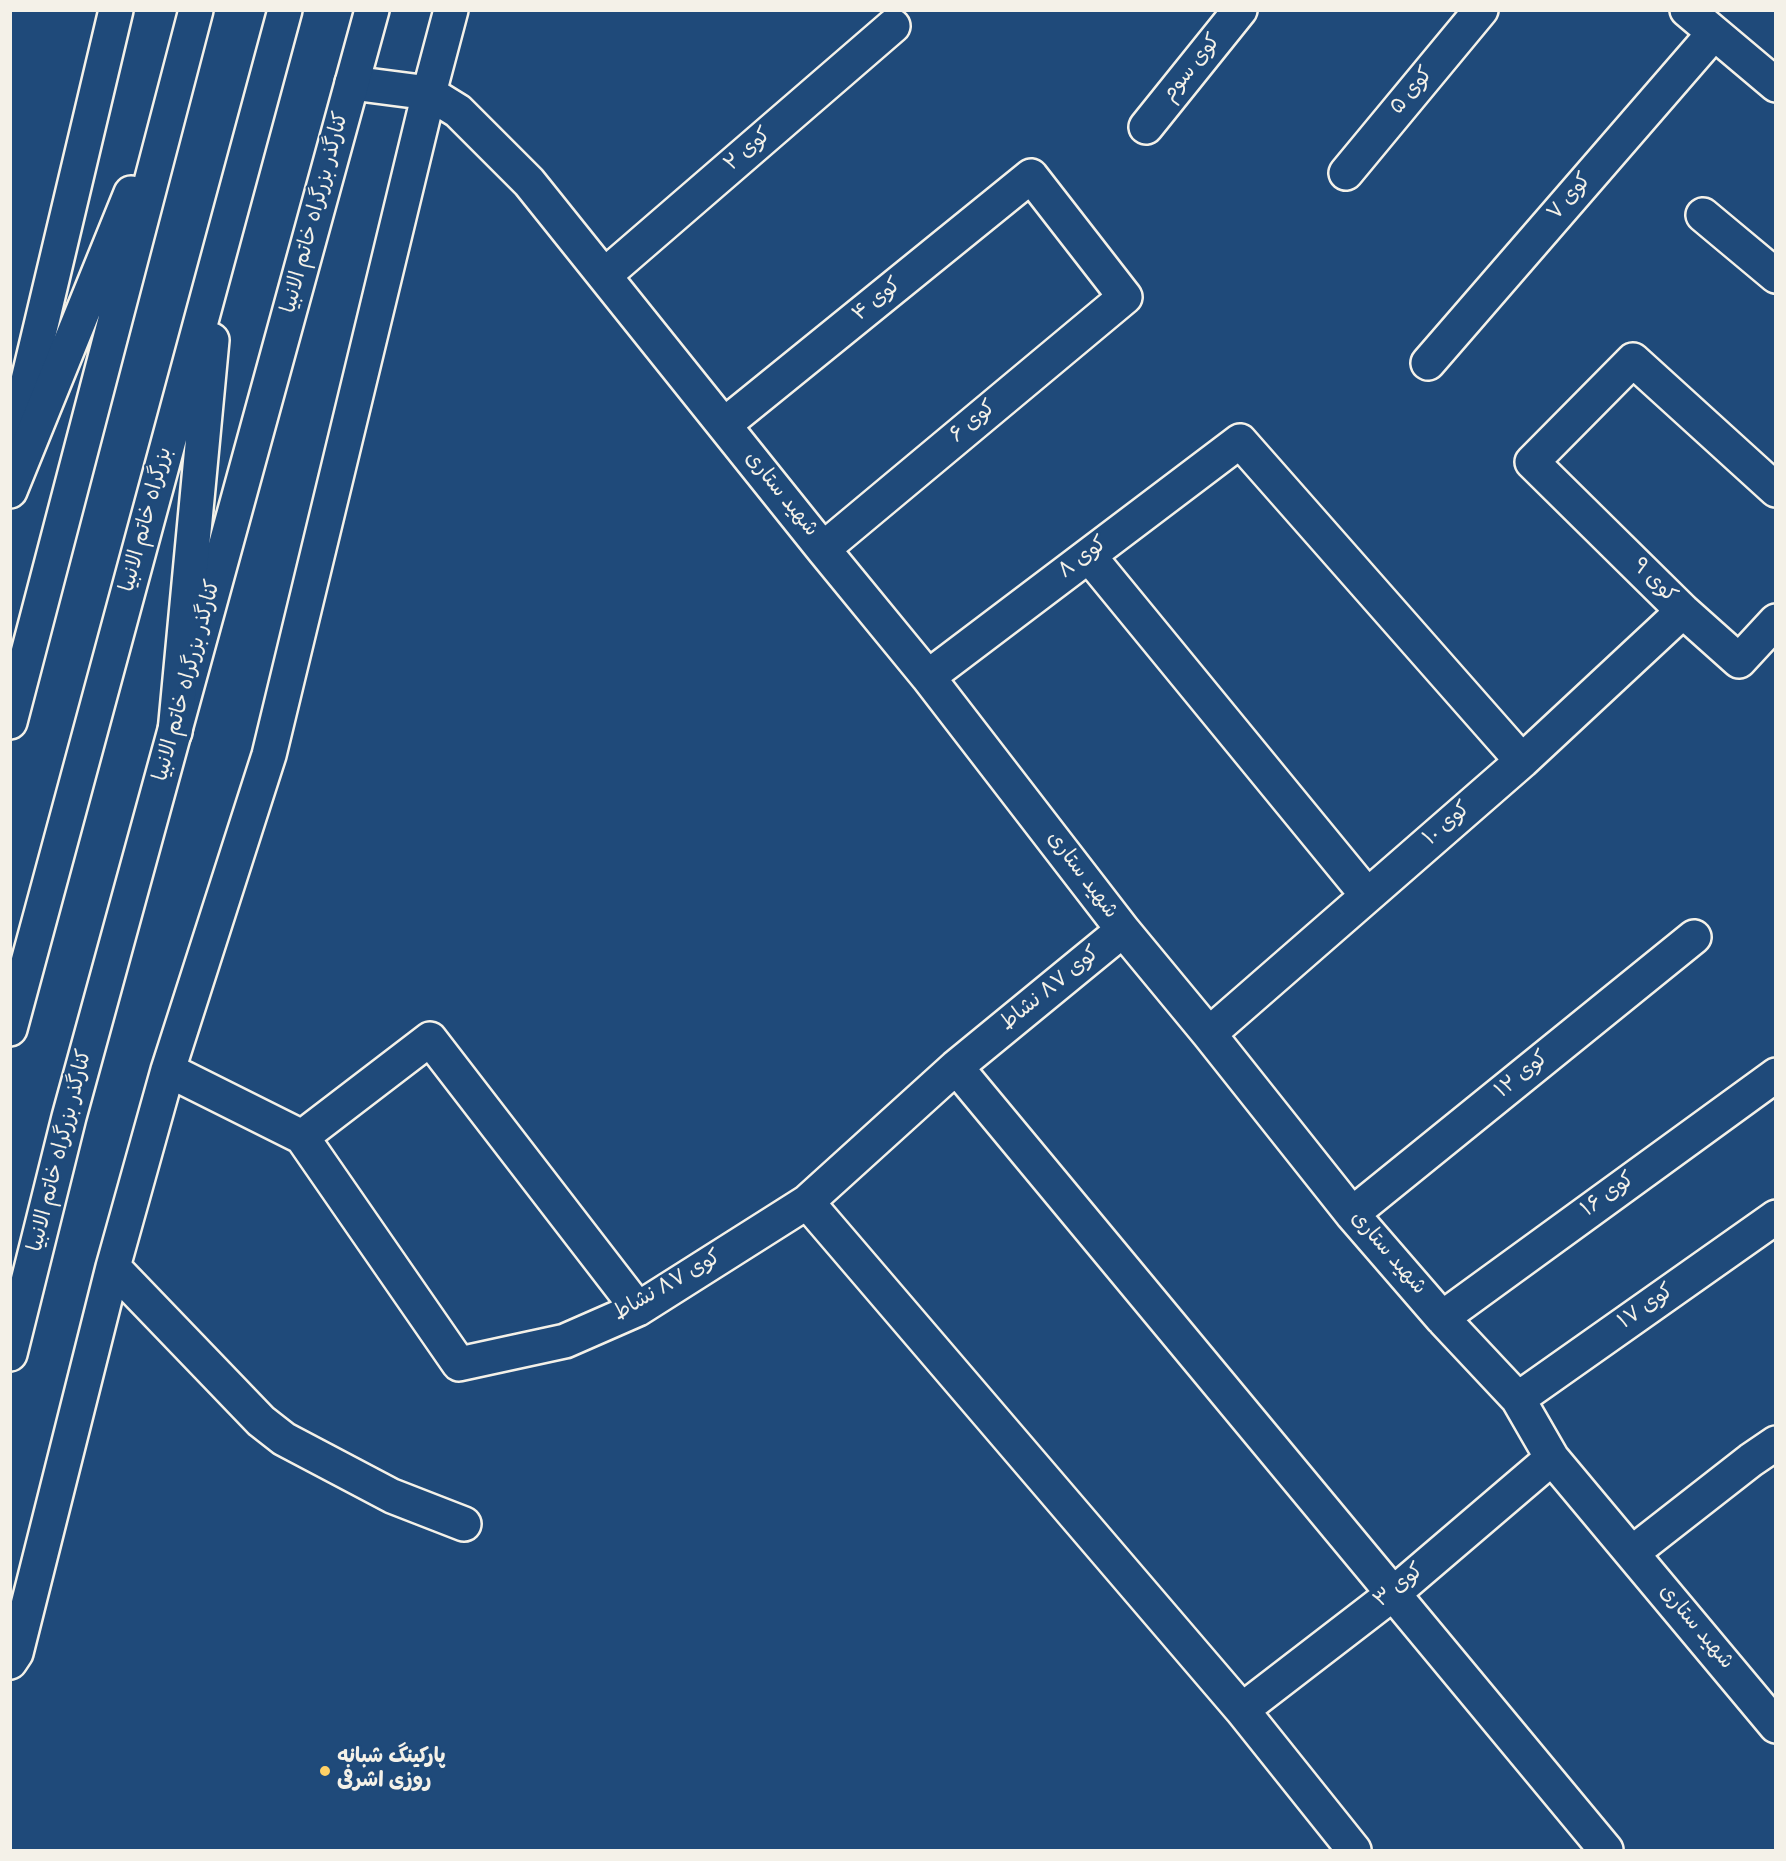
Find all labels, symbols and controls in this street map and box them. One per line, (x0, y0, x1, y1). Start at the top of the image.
street label: کوی سوم (1158, 30, 1228, 108)
street label: کوی ۵ (1386, 63, 1440, 121)
street label: کنارگذر بزرگراه خاتم الانبیا (278, 110, 356, 316)
street label: کوی ۲ (720, 124, 778, 178)
street label: کوی ۷ (1544, 169, 1598, 227)
street label: کوی ۴ (849, 274, 907, 328)
street label: کوی ۶ (946, 397, 1002, 449)
street label: بزرگراه خاتم الانبیا (117, 445, 179, 595)
street label: شهید ستاری (738, 447, 822, 543)
street label: کوی ۸ (1055, 533, 1113, 585)
street label: کوی ۹ (1625, 554, 1681, 610)
street label: کنارگذر بزرگراه خاتم الانبیا (150, 578, 228, 784)
street label: کوی ۱۰ (1419, 798, 1477, 852)
street label: شهید ستاری (1040, 827, 1122, 925)
street label: کوی ۸۷ نشاط (996, 942, 1106, 1038)
street label: کنارگذر بزرگراه خاتم الانبیا (25, 1047, 99, 1255)
street label: کوی ۱۲ (1491, 1047, 1555, 1105)
street label: کوی ۱۶ (1577, 1168, 1641, 1224)
street label: شهید ستاری (1344, 1207, 1430, 1301)
street label: کوی ۸۷ نشاط (610, 1246, 726, 1328)
street label: کوی ۱۷ (1614, 1280, 1680, 1336)
street label: کوی ۳ (1370, 1559, 1430, 1615)
street label: شهید ستاری (1652, 1581, 1738, 1675)
place label: پارکینگ شبانه روزی اشرفی (337, 1746, 446, 1796)
marker: پارکینگ شبانه روزی اشرفی (318, 1764, 332, 1778)

